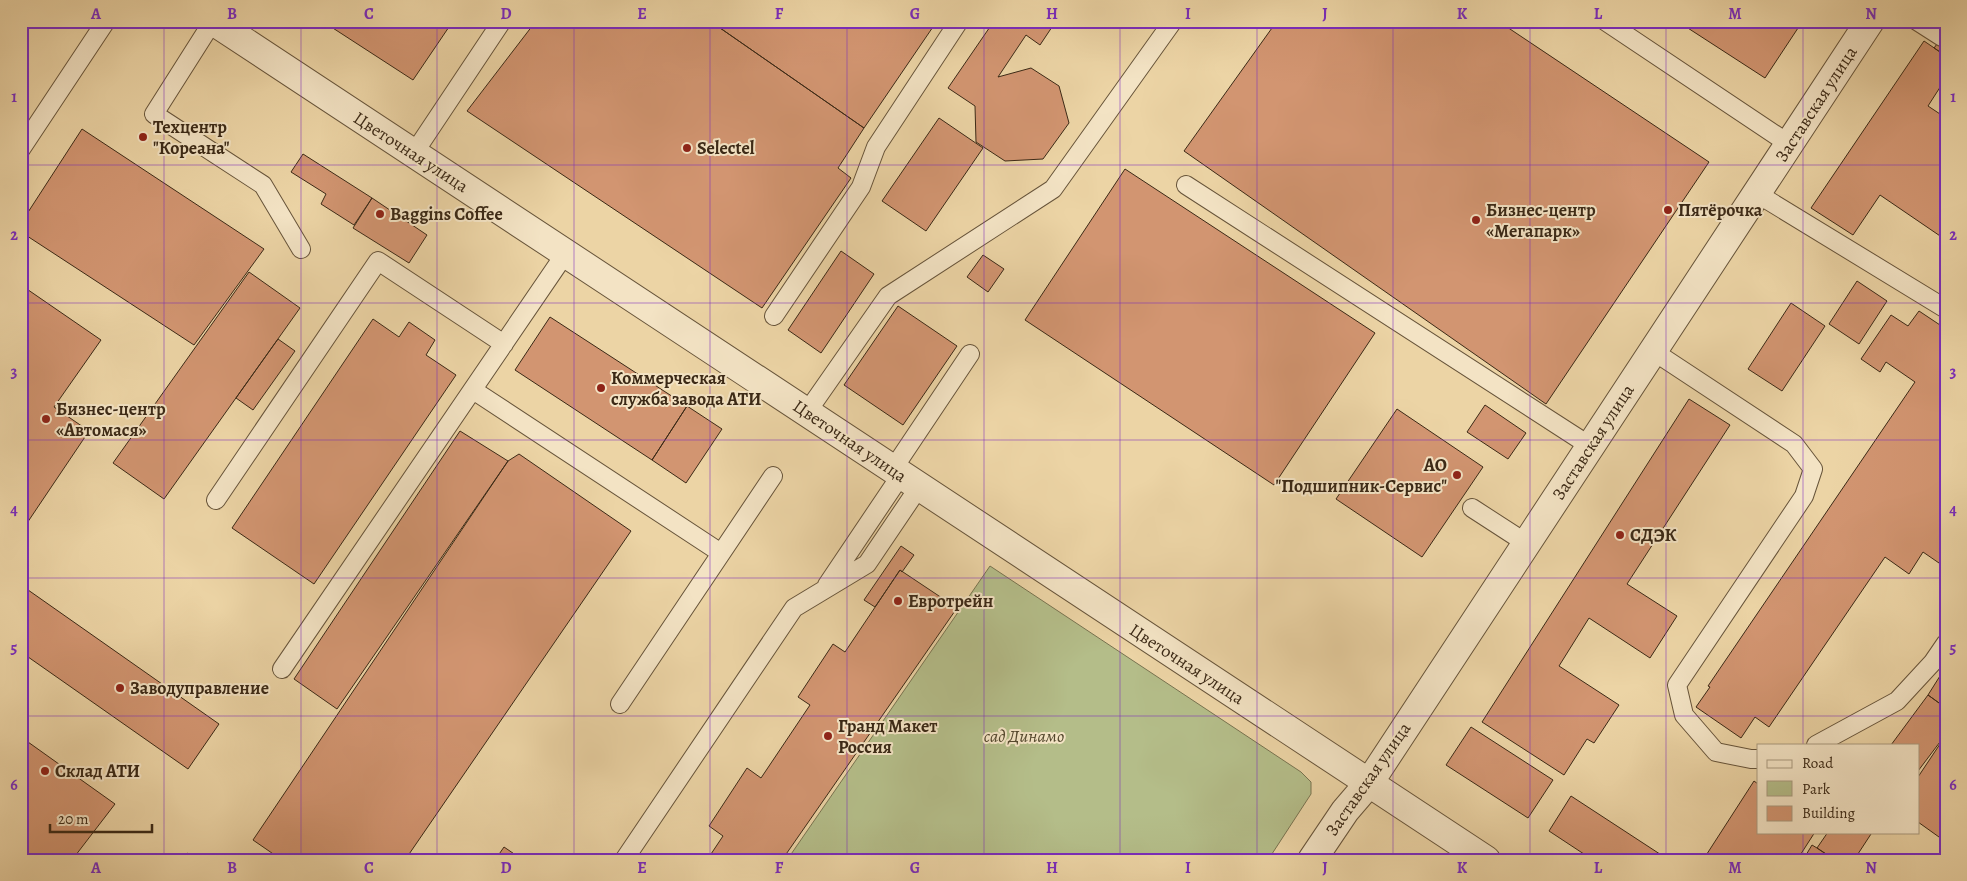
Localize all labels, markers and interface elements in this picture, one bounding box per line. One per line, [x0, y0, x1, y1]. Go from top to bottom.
text: A [90, 3, 102, 25]
text: B [227, 3, 237, 25]
text: C [364, 3, 374, 25]
text: D [500, 3, 512, 25]
text: E [637, 3, 647, 25]
text: F [775, 3, 784, 25]
text: G [910, 3, 920, 25]
text: H [1046, 3, 1058, 25]
text: I [1185, 3, 1191, 25]
text: J [1322, 3, 1328, 25]
text: K [1457, 3, 1468, 25]
text: L [1594, 3, 1603, 25]
text: M [1728, 3, 1742, 25]
text: N [1865, 3, 1877, 25]
street label: Заставская улица [1770, 41, 1863, 167]
text: 1 [11, 86, 17, 108]
text: 1 [1950, 86, 1956, 108]
street label: Цветочная улица [349, 106, 474, 198]
place label: Техцентр "Кореана" [153, 115, 230, 160]
marker: Техцентр "Кореана" [137, 131, 149, 143]
place label: Selectel [697, 136, 755, 160]
marker: Selectel [681, 142, 693, 154]
place label: Бизнес-центр «Мегапарк» [1486, 198, 1596, 243]
place label: Пятёрочка [1678, 198, 1763, 222]
place label: Baggins Coffee [390, 202, 503, 226]
marker: Пятёрочка [1662, 204, 1674, 216]
marker: Baggins Coffee [374, 208, 386, 220]
marker: Бизнес-центр «Мегапарк» [1470, 214, 1482, 226]
text: 2 [10, 224, 18, 246]
text: 2 [1949, 224, 1957, 246]
text: 3 [11, 361, 18, 383]
text: 3 [1950, 361, 1957, 383]
place label: Коммерческая служба завода АТИ [611, 366, 761, 411]
street label: Заставская улица [1547, 379, 1640, 505]
marker: Коммерческая служба завода АТИ [595, 382, 607, 394]
street label: Цветочная улица [788, 394, 912, 488]
place label: Бизнес-центр «Автомася» [56, 397, 166, 442]
marker: Бизнес-центр «Автомася» [40, 413, 52, 425]
place label: АО "Подшипник-Сервис" [1276, 453, 1447, 498]
marker: АО "Подшипник-Сервис" [1451, 469, 1463, 481]
text: 4 [10, 499, 18, 521]
text: 4 [1949, 499, 1957, 521]
place label: СДЭК [1630, 523, 1677, 547]
marker: СДЭК [1614, 529, 1626, 541]
place label: Евротрейн [908, 589, 993, 613]
marker: Евротрейн [892, 595, 904, 607]
street label: Цветочная улица [1125, 618, 1250, 710]
text: 5 [11, 637, 18, 659]
text: 5 [1950, 637, 1957, 659]
place label: Заводуправление [130, 676, 269, 700]
marker: Заводуправление [114, 682, 126, 694]
place label: Гранд Макет Россия [838, 714, 937, 759]
street label: Заставская улица [1320, 717, 1417, 841]
park label: сад Динамо [984, 724, 1064, 748]
marker: Гранд Макет Россия [822, 730, 834, 742]
legend [1757, 744, 1920, 834]
text: Road [1802, 753, 1834, 773]
place label: Склад АТИ [55, 759, 140, 783]
marker: Склад АТИ [39, 765, 51, 777]
text: 6 [10, 774, 18, 796]
text: 6 [1949, 774, 1957, 796]
text: Park [1802, 779, 1831, 799]
scale bar [50, 801, 152, 833]
text: Building [1802, 803, 1855, 823]
text: 20 m [58, 809, 89, 829]
text: A [90, 857, 102, 879]
text: B [227, 857, 237, 879]
text: C [364, 857, 374, 879]
text: D [500, 857, 512, 879]
text: E [637, 857, 647, 879]
text: F [775, 857, 784, 879]
text: G [910, 857, 920, 879]
text: H [1046, 857, 1058, 879]
text: I [1185, 857, 1191, 879]
text: J [1322, 857, 1328, 879]
text: K [1457, 857, 1468, 879]
text: L [1594, 857, 1603, 879]
text: M [1728, 857, 1742, 879]
text: N [1865, 857, 1877, 879]

